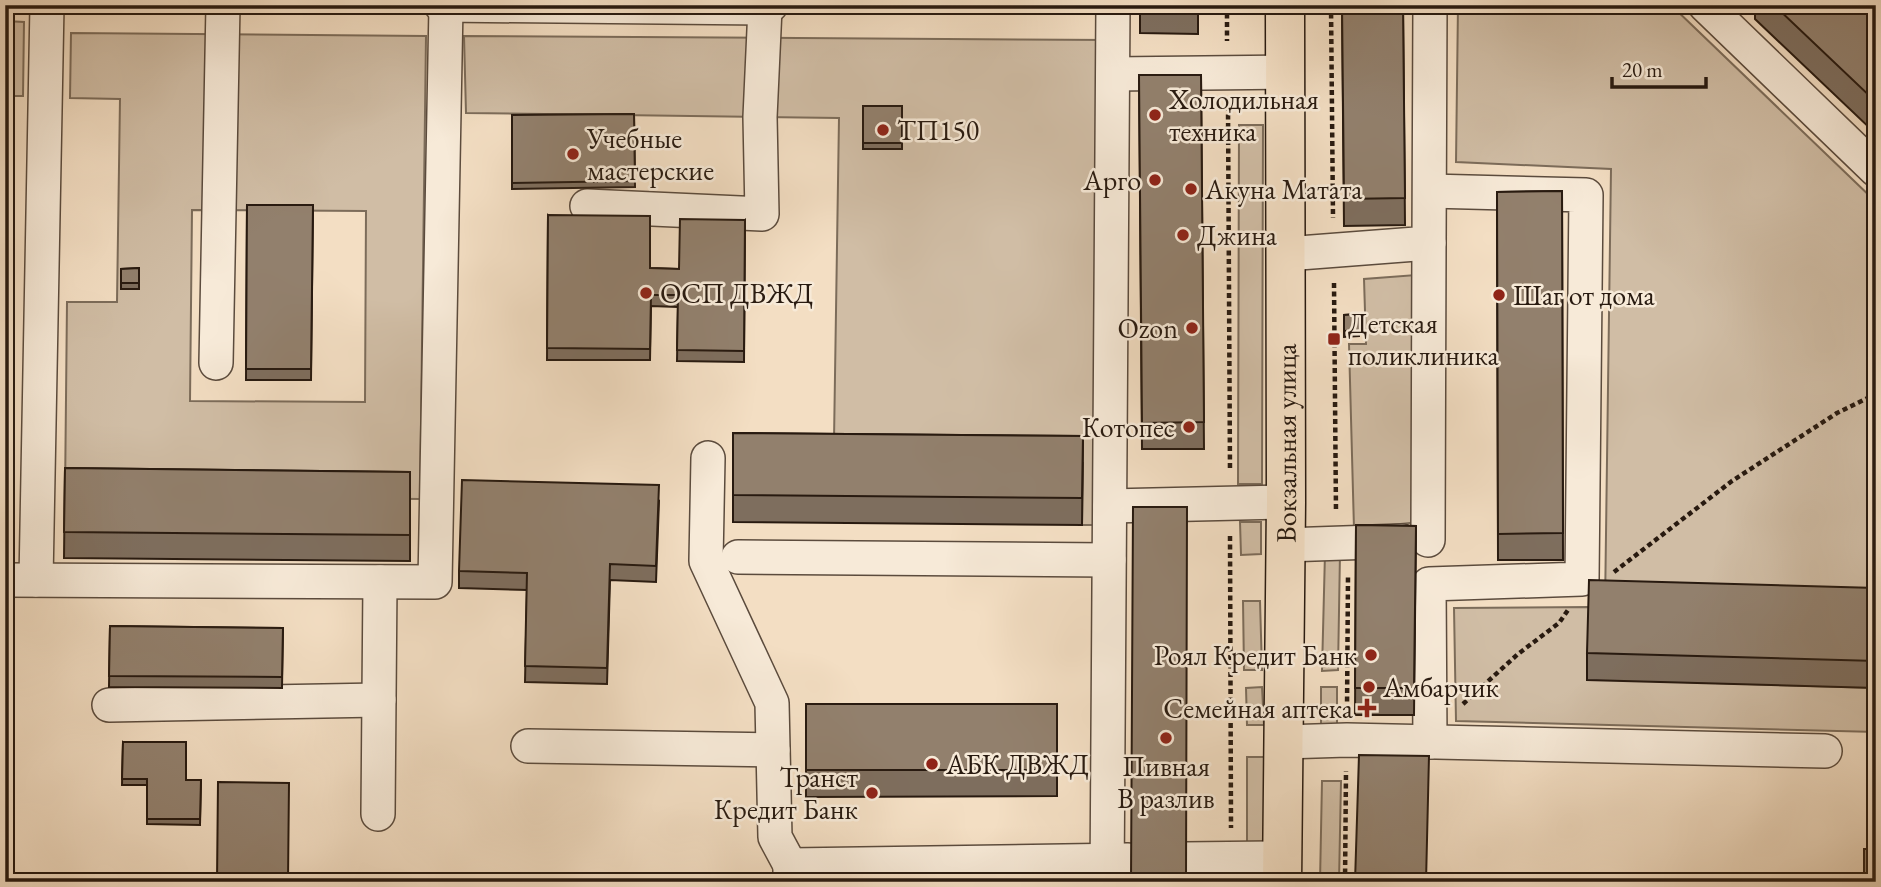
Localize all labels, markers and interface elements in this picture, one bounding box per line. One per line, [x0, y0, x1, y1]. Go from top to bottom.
scale bar [1612, 46, 1706, 90]
text: 20 m [1622, 56, 1663, 83]
place label: Холодильная техника [1168, 81, 1319, 149]
marker: Холодильная техника [1147, 107, 1163, 123]
place label: ТП150 [897, 112, 979, 148]
place label: Учебные мастерские [586, 120, 714, 188]
marker: ТП150 [875, 122, 891, 138]
marker: Учебные мастерские [565, 146, 581, 162]
place label: Арго [1082, 162, 1141, 198]
place label: Акуна Матата [1204, 171, 1363, 207]
marker: Арго [1147, 172, 1163, 188]
marker: Акуна Матата [1183, 181, 1199, 197]
place label: Джина [1197, 217, 1278, 253]
marker: Джина [1175, 227, 1191, 243]
place label: ОСП ДВЖД [660, 275, 813, 311]
place label: Шаг от дома [1513, 277, 1655, 313]
marker: ОСП ДВЖД [638, 285, 654, 301]
marker: Шаг от дома [1491, 287, 1507, 303]
place label: Детская поликлиника [1348, 305, 1499, 373]
place label: Ozon [1117, 310, 1178, 346]
marker: Ozon [1184, 320, 1200, 336]
marker: Детская поликлиника [1326, 331, 1342, 347]
street label: Вокзальная улица [1268, 343, 1304, 543]
place label: Котопес [1082, 409, 1175, 445]
marker: Котопес [1181, 419, 1197, 435]
place label: Роял Кредит Банк [1154, 637, 1357, 673]
marker: Роял Кредит Банк [1363, 647, 1379, 663]
place label: Амбарчик [1382, 669, 1499, 705]
marker: Амбарчик [1361, 679, 1377, 695]
place label: Семейная аптека [1163, 690, 1354, 726]
marker: Семейная аптека [1359, 700, 1375, 716]
marker: Пивная В разлив [1158, 730, 1174, 746]
place label: АБК ДВЖД [945, 746, 1089, 782]
place label: Пивная В разлив [1117, 748, 1215, 816]
marker: АБК ДВЖД [924, 756, 940, 772]
place label: Транст Кредит Банк [714, 759, 859, 827]
marker: Транст Кредит Банк [864, 785, 880, 801]

